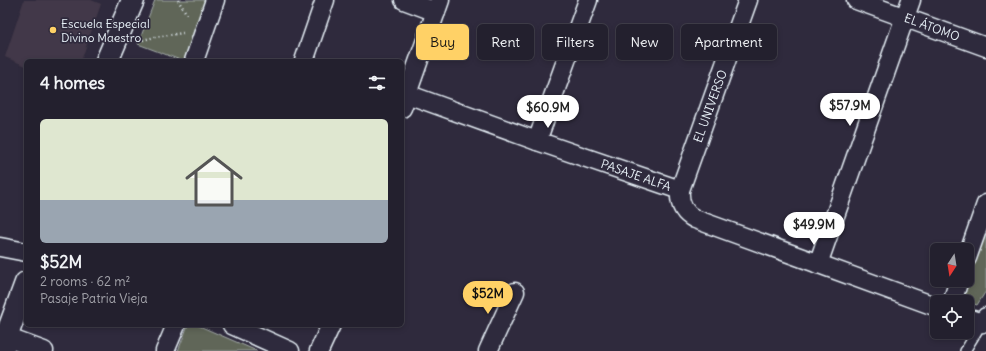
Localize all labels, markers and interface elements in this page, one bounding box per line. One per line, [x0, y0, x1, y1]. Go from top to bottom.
street label: EL ÁTOMO [902, 10, 962, 44]
place label: Escuela Especial Divino Maestro [61, 16, 150, 45]
chip: Buy [416, 24, 469, 60]
chip: Rent [477, 24, 534, 60]
chip: Filters [542, 24, 608, 60]
chip: New [616, 24, 673, 60]
chip: Apartment [681, 24, 777, 60]
marker: Escuela Especial Divino Maestro [48, 25, 58, 35]
street label: EL UNIVERSO [690, 68, 730, 144]
text: 4 homes [40, 72, 105, 94]
icon: filters [366, 72, 388, 94]
pin: $57.9M [817, 93, 883, 127]
pin: $60.9M [515, 95, 581, 129]
text: $57.9M [829, 97, 871, 114]
text: $60.9M [526, 99, 570, 116]
icon: home [178, 145, 250, 217]
street label: PASAJE ALFA [599, 156, 673, 194]
pin: $49.9M [781, 212, 847, 246]
text: $49.9M [793, 216, 835, 233]
north arrow [930, 243, 974, 287]
map controls [930, 243, 974, 339]
text: $52M [40, 251, 82, 273]
text: 2 rooms · 62 m² [40, 273, 130, 290]
pin: $52M [464, 281, 512, 315]
text: $52M [472, 285, 504, 302]
text: Pasaje Patria Vieja [40, 290, 148, 307]
button: locate [930, 295, 974, 339]

